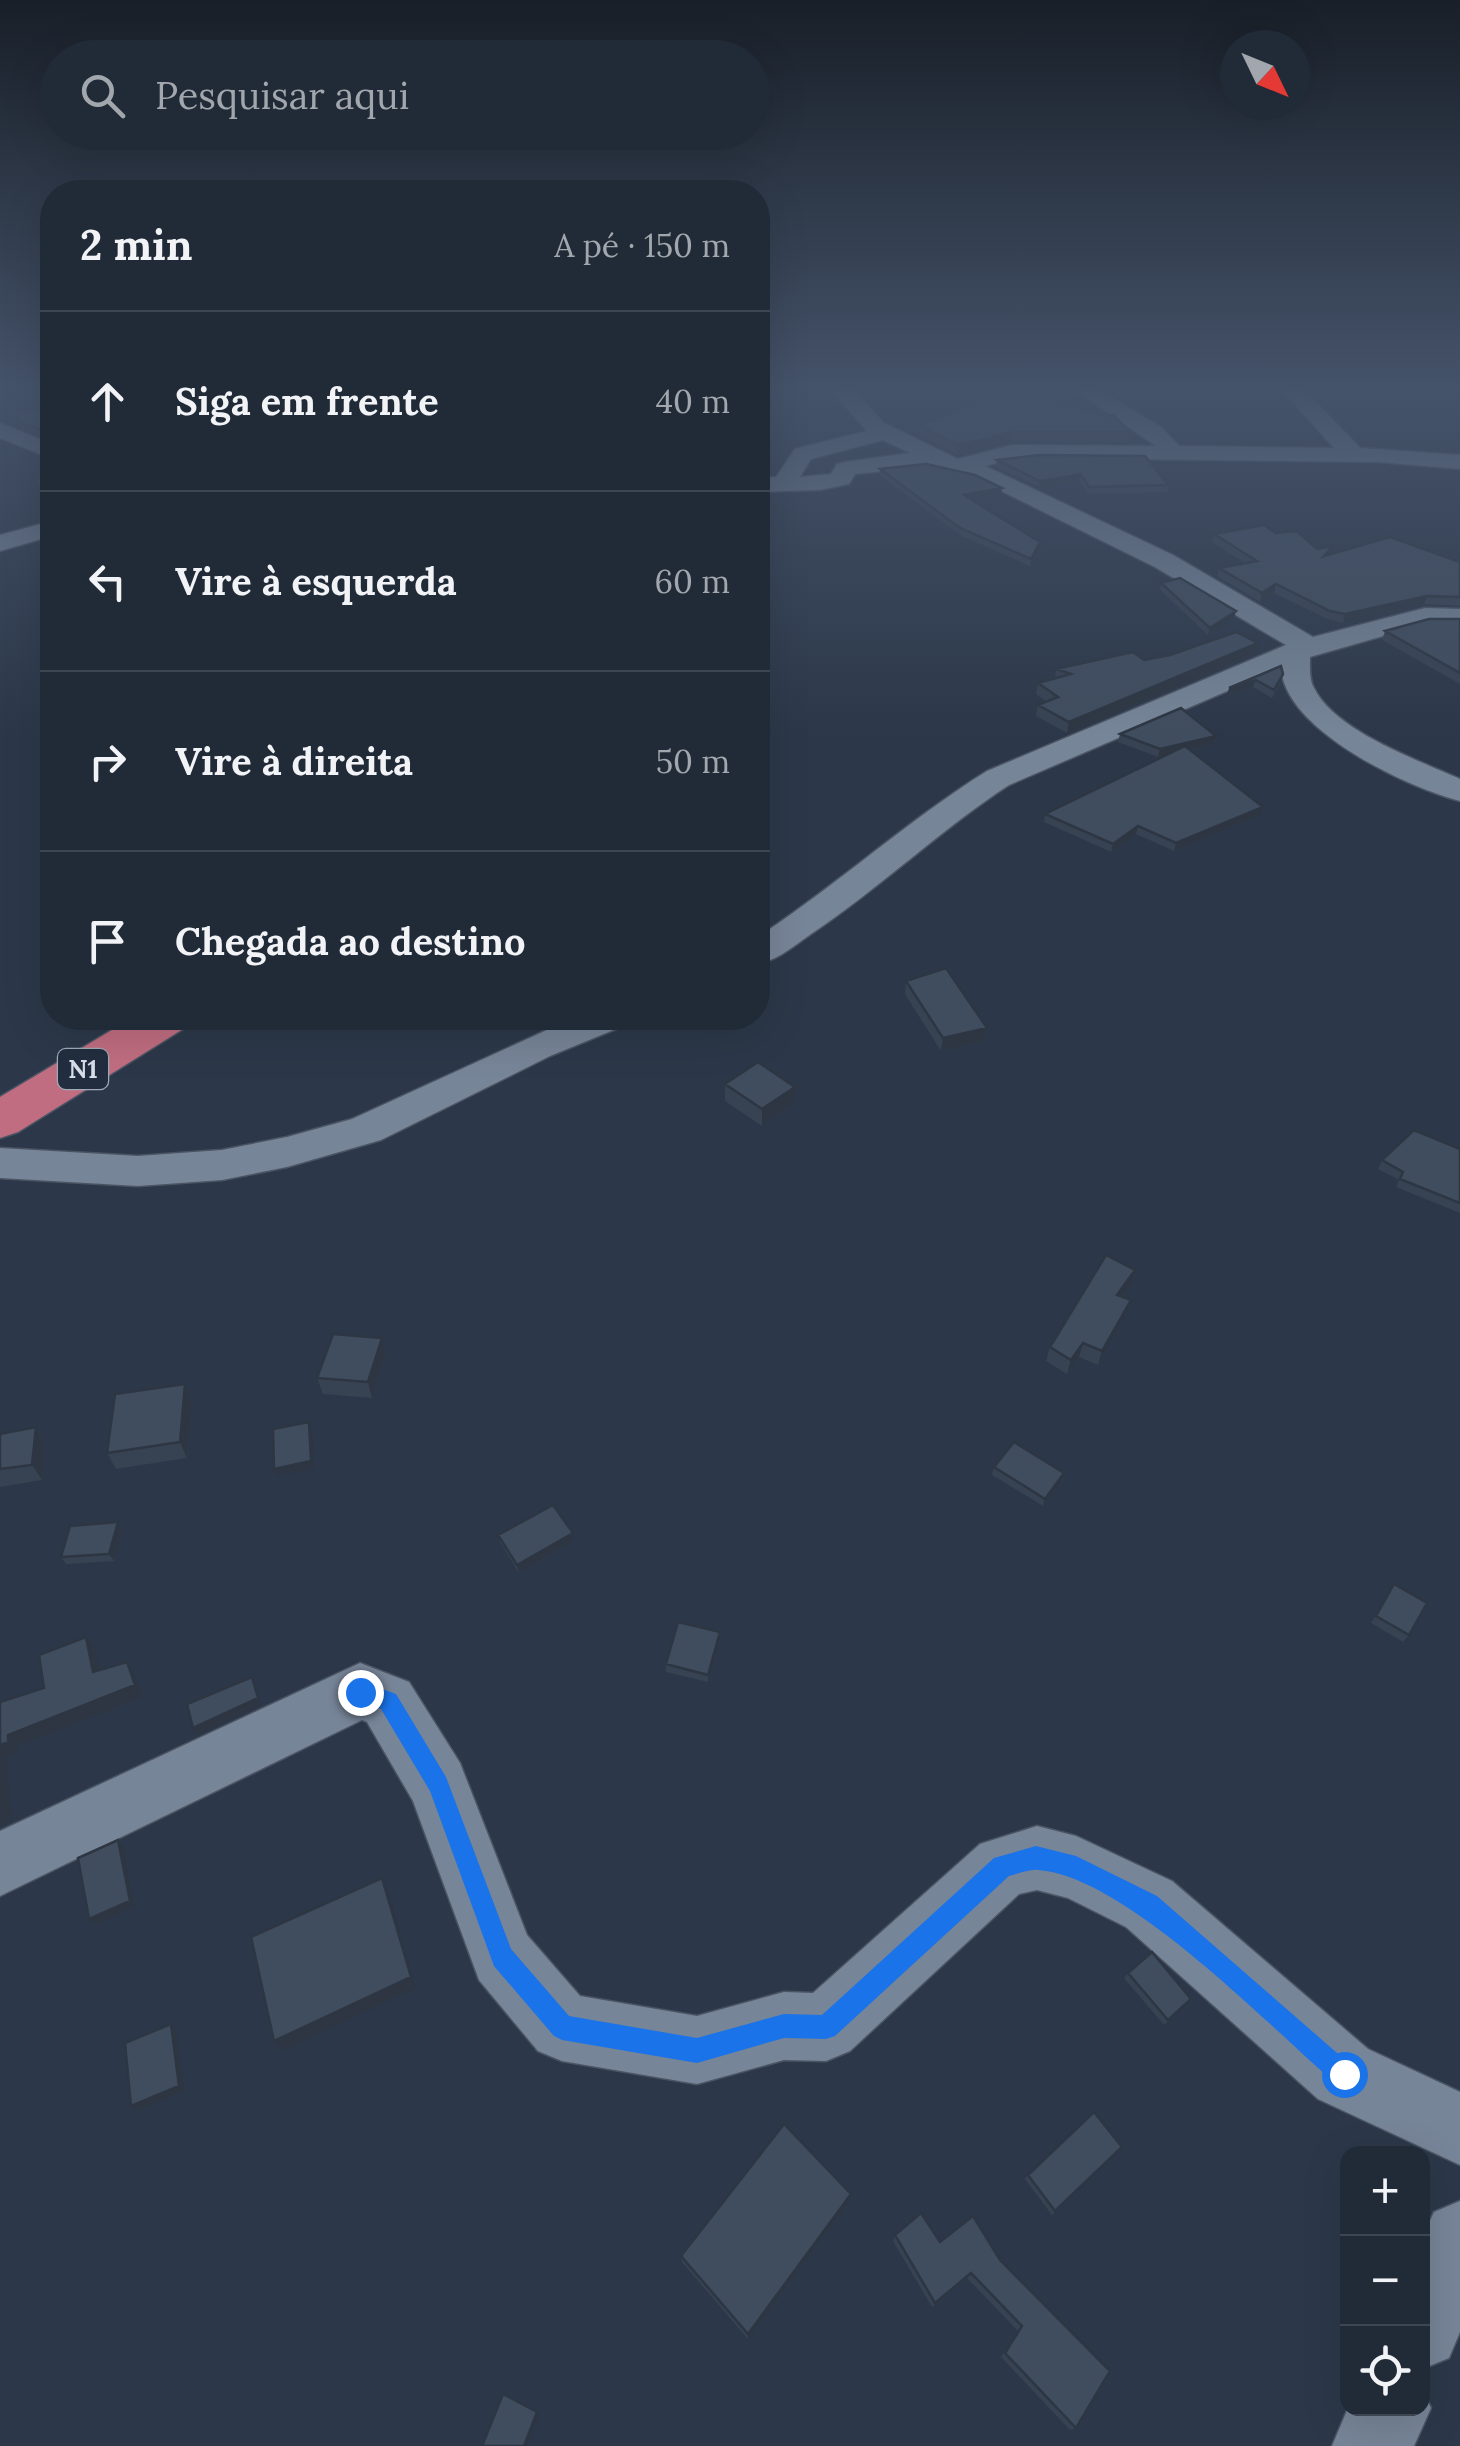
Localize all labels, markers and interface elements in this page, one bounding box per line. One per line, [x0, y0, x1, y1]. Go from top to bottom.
north arrow [1220, 30, 1310, 120]
search box [40, 40, 770, 150]
icon: search [75, 68, 130, 123]
text: Pesquisar aqui [155, 71, 409, 119]
text: 2 min [80, 218, 193, 272]
text: A pé · 150 m [554, 225, 730, 266]
icon: ahead [80, 374, 135, 429]
text: Siga em frente [175, 377, 439, 425]
text: 40 m [656, 381, 730, 422]
icon: left [80, 554, 135, 609]
text: Vire à esquerda [175, 557, 457, 605]
text: 60 m [655, 561, 730, 602]
icon: right [80, 734, 135, 789]
text: Vire à direita [175, 737, 413, 785]
text: 50 m [656, 741, 730, 782]
icon: arrive [80, 914, 135, 969]
text: Chegada ao destino [175, 917, 525, 965]
road number: N1 [58, 1049, 108, 1089]
route end [338, 1670, 384, 1716]
route start [1322, 2052, 1368, 2098]
map controls [1340, 2146, 1430, 2416]
button: + [1340, 2146, 1430, 2236]
button: − [1340, 2236, 1430, 2326]
button: locate [1340, 2326, 1430, 2416]

